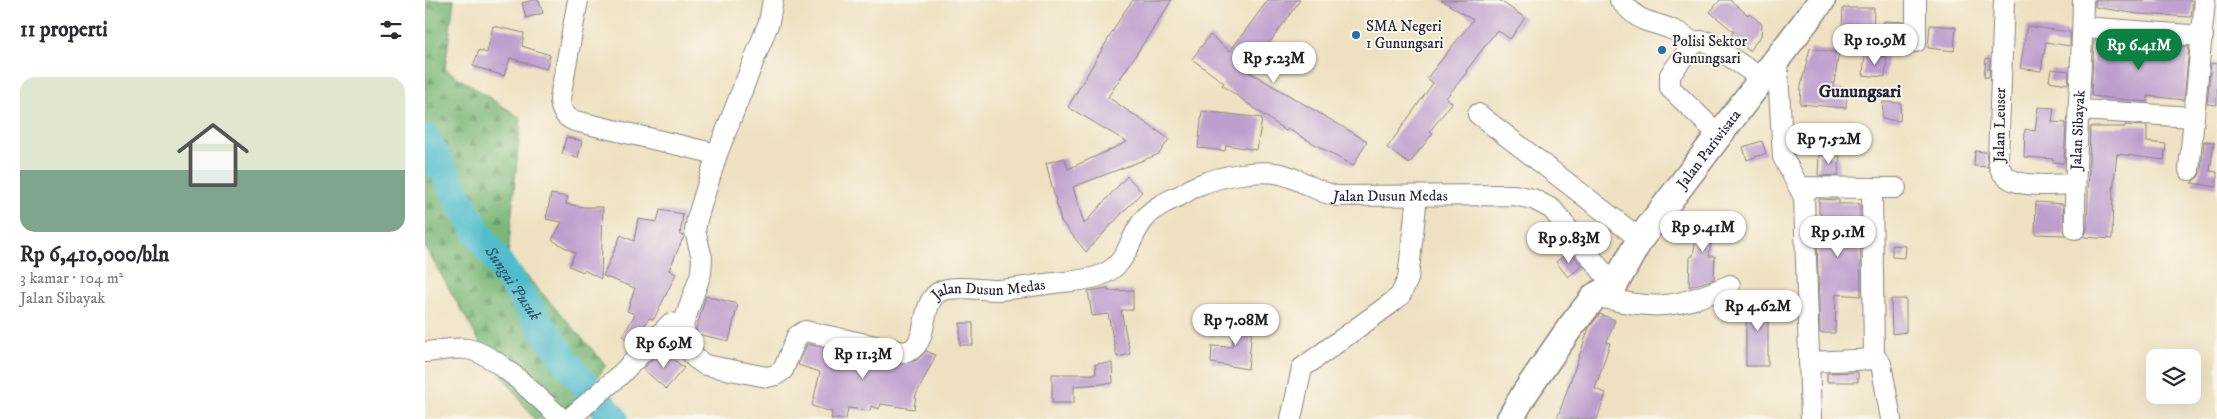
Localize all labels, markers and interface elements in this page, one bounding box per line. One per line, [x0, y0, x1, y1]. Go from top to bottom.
icon: filters [377, 16, 405, 44]
text: 11 properti [20, 17, 108, 43]
place label: SMA Negeri 1 Gunungsari [1366, 17, 1444, 53]
pin: Rp 10.9M [1823, 23, 1927, 66]
pin: Rp 6.41M [2087, 28, 2191, 71]
marker: SMA Negeri 1 Gunungsari [1350, 29, 1362, 41]
text: Rp 10.9M [1844, 30, 1906, 50]
place label: Polisi Sektor Gunungsari [1672, 32, 1748, 68]
text: Rp 6.41M [2107, 35, 2171, 55]
pin: Rp 5.23M [1222, 42, 1326, 84]
marker: Polisi Sektor Gunungsari [1656, 44, 1668, 56]
text: Rp 5.23M [1243, 48, 1305, 68]
district label: Gunungsari [1819, 81, 1902, 103]
street label: Jalan Leuser [1990, 87, 2010, 165]
street label: Jalan Sibayak [2066, 89, 2089, 172]
street label: Jalan Pariwisata [1671, 105, 1745, 194]
icon: home [168, 110, 258, 200]
pin: Rp 7.52M [1777, 122, 1881, 165]
text: Rp 7.52M [1797, 129, 1861, 149]
street label: Jalan Dusun Medas [1329, 186, 1448, 206]
pin: Rp 9.41M [1651, 210, 1755, 253]
pin: Rp 9.1M [1792, 216, 1884, 258]
text: Rp 9.41M [1671, 217, 1735, 237]
pin: Rp 9.83M [1517, 222, 1621, 264]
text: Rp 9.1M [1811, 222, 1865, 242]
text: Rp 9.83M [1538, 228, 1600, 248]
text: Rp 6,410,000/bln [20, 242, 169, 268]
water label: Sungai Pusuk [480, 242, 545, 325]
text: 3 kamar · 104 m² [20, 268, 123, 288]
street label: Jalan Dusun Medas [925, 275, 1046, 305]
text: Jalan Sibayak [20, 288, 105, 308]
pin: Rp 4.62M [1706, 290, 1810, 332]
text: Rp 4.62M [1725, 296, 1791, 316]
pin: Rp 7.08M [1184, 304, 1288, 346]
text: Rp 7.08M [1203, 310, 1269, 330]
pin: Rp 6.9M [618, 326, 710, 369]
text: Rp 6.9M [636, 333, 692, 353]
pin: Rp 11.3M [811, 338, 915, 380]
text: Rp 11.3M [834, 344, 892, 364]
map controls [2146, 349, 2201, 404]
button: layers [2146, 349, 2201, 404]

